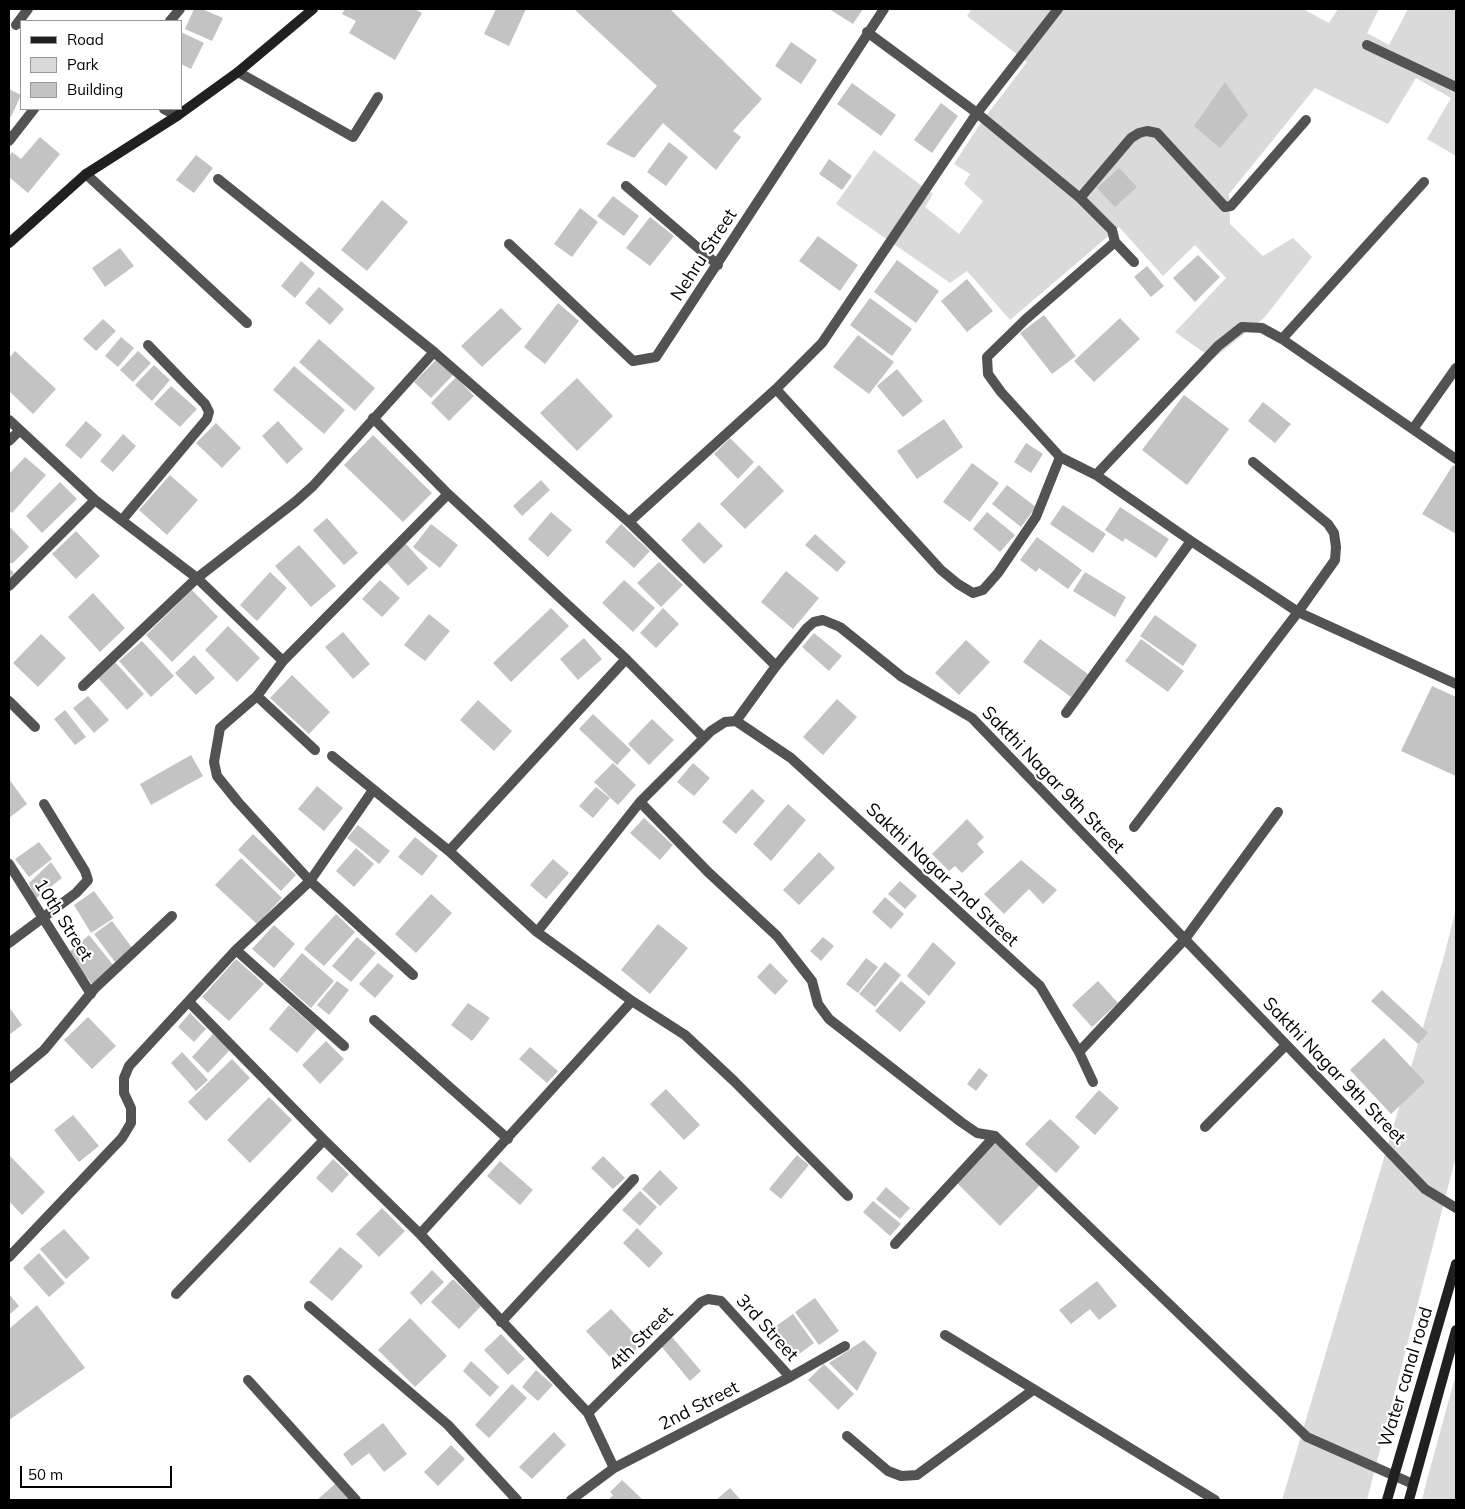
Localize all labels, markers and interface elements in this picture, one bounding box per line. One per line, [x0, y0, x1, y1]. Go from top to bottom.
legend [20, 20, 182, 110]
text: Road [67, 30, 104, 49]
text: Park [67, 55, 99, 74]
text: Building [67, 80, 123, 99]
street label: Nehru Street [666, 205, 742, 305]
street label: Sakthi Nagar 9th Street [977, 702, 1129, 858]
street label: Sakthi Nagar 2nd Street [861, 799, 1023, 951]
street label: 10th Street [29, 875, 97, 965]
street label: Sakthi Nagar 9th Street [1258, 993, 1410, 1149]
street label: 3rd Street [731, 1290, 803, 1366]
street label: 4th Street [604, 1302, 678, 1376]
street label: Water canal road [1374, 1304, 1438, 1450]
street label: 2nd Street [656, 1377, 742, 1435]
scale bar [22, 1456, 175, 1488]
text: 50 m [28, 1465, 63, 1484]

